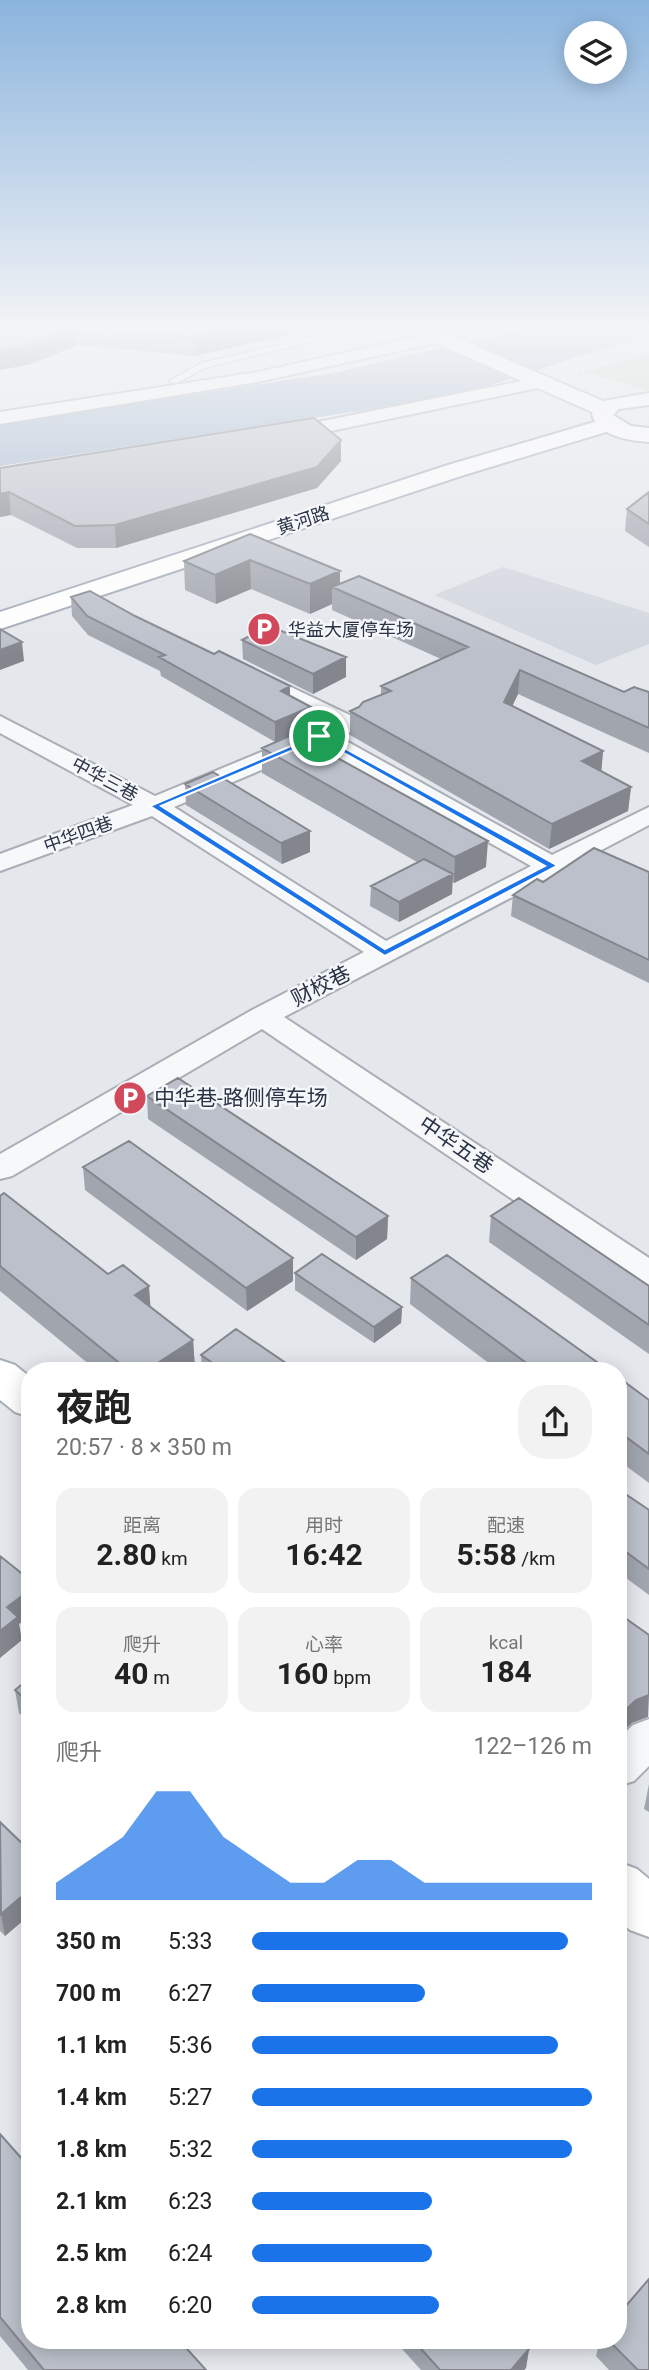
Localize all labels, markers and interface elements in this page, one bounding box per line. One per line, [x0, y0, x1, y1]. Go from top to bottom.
map controls [564, 21, 627, 84]
button: layers [564, 21, 627, 84]
street label: 黄河路 [274, 502, 332, 538]
parking icon: 华益大厦停车场 [245, 610, 283, 648]
place label: 华益大厦停车场 [288, 619, 414, 640]
pin [289, 706, 349, 766]
icon: arrive [300, 717, 338, 755]
street label: 中华三巷 [68, 753, 142, 805]
street label: 中华四巷 [41, 812, 115, 856]
street label: 财校巷 [287, 961, 355, 1011]
parking icon: 中华巷-路侧停车场 [111, 1079, 149, 1117]
place label: 中华巷-路侧停车场 [154, 1086, 328, 1110]
street label: 中华五巷 [414, 1112, 498, 1178]
button: share [518, 1385, 592, 1459]
text: 夜跑 [56, 1386, 132, 1430]
text: 20:57 · 8 × 350 m [56, 1434, 232, 1461]
text: 距离 [123, 1514, 161, 1537]
text: 用时 [305, 1514, 343, 1537]
text: 配速 [487, 1514, 525, 1537]
text: 2.80 [96, 1537, 157, 1572]
text: 16:42 [285, 1537, 363, 1572]
text: 5:58 [457, 1537, 517, 1572]
text: km [157, 1547, 188, 1570]
text: /km [517, 1547, 555, 1570]
text: kcal [489, 1631, 523, 1654]
text: 爬升 [123, 1633, 161, 1656]
text: 心率 [305, 1633, 343, 1656]
text: 184 [480, 1654, 532, 1689]
text: 40 [114, 1656, 149, 1691]
text: 160 [277, 1656, 328, 1691]
text: m [149, 1666, 170, 1689]
text: bpm [328, 1666, 371, 1689]
text: 122–126 m [473, 1733, 592, 1760]
text: 爬升 [56, 1739, 102, 1766]
text: 350 m [56, 1928, 121, 1955]
text: 5:33 [168, 1928, 212, 1955]
text: 700 m [56, 1980, 121, 2007]
text: 6:27 [168, 1980, 212, 2007]
text: 1.1 km [56, 2032, 127, 2059]
text: 5:36 [168, 2032, 212, 2059]
text: 1.4 km [56, 2084, 127, 2111]
text: 5:27 [168, 2084, 212, 2111]
text: 1.8 km [56, 2136, 127, 2163]
text: 5:32 [168, 2136, 212, 2163]
text: 2.1 km [56, 2188, 127, 2215]
text: 6:23 [168, 2188, 212, 2215]
text: 2.5 km [56, 2240, 127, 2267]
text: 6:24 [168, 2240, 212, 2267]
text: 2.8 km [56, 2292, 127, 2319]
text: 6:20 [168, 2292, 212, 2319]

